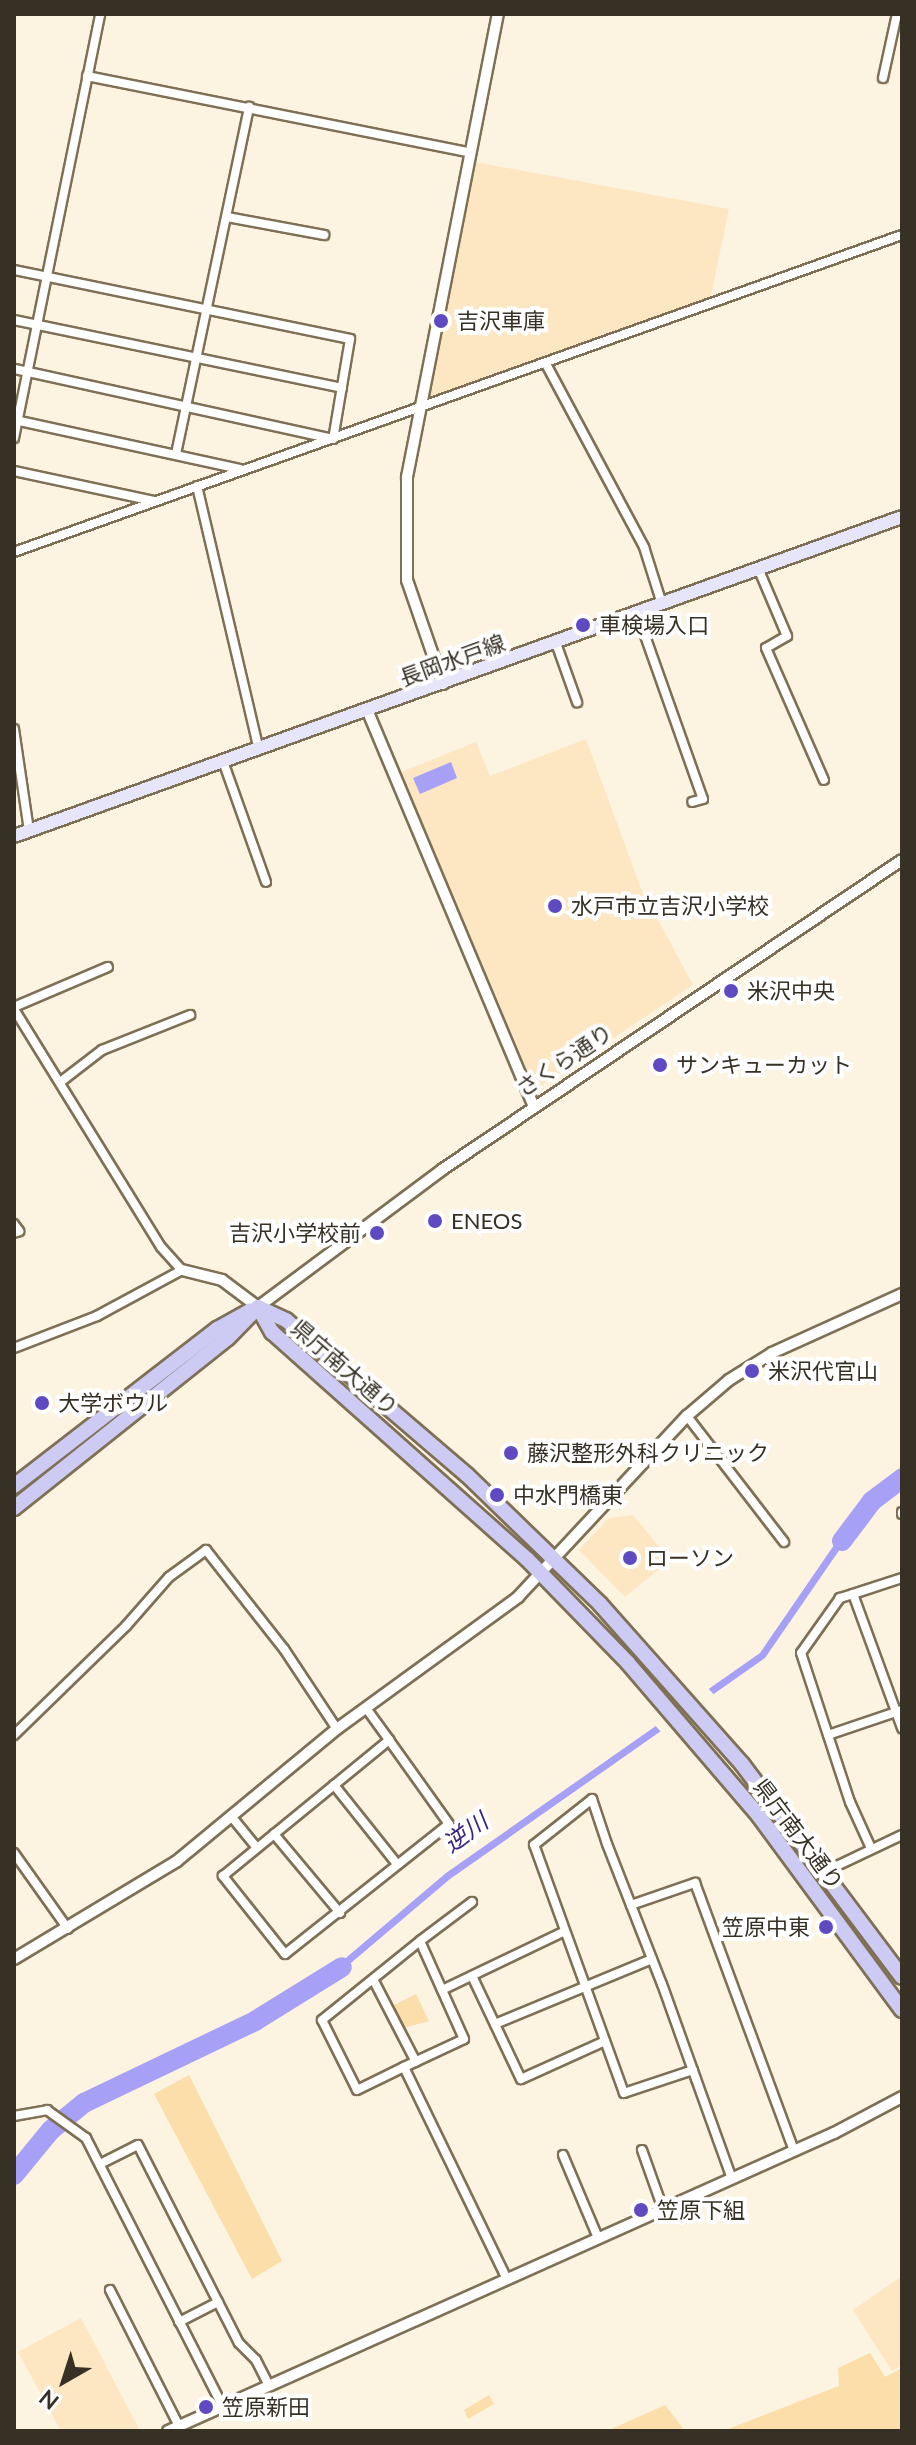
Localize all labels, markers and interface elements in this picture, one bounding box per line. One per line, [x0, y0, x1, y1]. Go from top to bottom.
place label: 吉沢車庫 [457, 308, 545, 334]
marker: 吉沢車庫 [432, 312, 450, 330]
place label: 車検場入口 [599, 612, 709, 638]
marker: 車検場入口 [574, 616, 592, 634]
street label: 長岡水戸線 [396, 629, 508, 691]
place label: 水戸市立吉沢小学校 [571, 893, 769, 919]
marker: 水戸市立吉沢小学校 [546, 897, 564, 915]
place label: 米沢中央 [747, 978, 835, 1004]
marker: 米沢中央 [722, 982, 740, 1000]
street label: さくら通り [511, 1018, 617, 1102]
place label: サンキューカット [676, 1052, 852, 1078]
marker: サンキューカット [651, 1056, 669, 1074]
place label: ENEOS [451, 1208, 522, 1234]
marker: ENEOS [426, 1212, 444, 1230]
place label: 吉沢小学校前 [229, 1220, 361, 1246]
marker: 吉沢小学校前 [368, 1224, 386, 1242]
street label: 県庁南大通り [287, 1314, 403, 1420]
place label: 米沢代官山 [768, 1358, 878, 1384]
marker: 米沢代官山 [743, 1362, 761, 1380]
place label: 大学ボウル [58, 1390, 168, 1416]
marker: 大学ボウル [33, 1394, 51, 1412]
place label: 藤沢整形外科クリニック [527, 1440, 769, 1466]
marker: 藤沢整形外科クリニック [502, 1444, 520, 1462]
place label: 中水門橋東 [513, 1482, 623, 1508]
marker: 中水門橋東 [488, 1486, 506, 1504]
place label: ローソン [646, 1545, 734, 1571]
marker: ローソン [621, 1549, 639, 1567]
street label: 県庁南大通り [749, 1773, 849, 1895]
water label: 逆川 [437, 1806, 493, 1858]
place label: 笠原中東 [722, 1914, 810, 1940]
marker: 笠原中東 [817, 1918, 835, 1936]
place label: 笠原下組 [657, 2197, 745, 2223]
marker: 笠原下組 [632, 2201, 650, 2219]
north arrow [24, 2341, 104, 2421]
text: N [34, 2384, 64, 2416]
place label: 笠原新田 [222, 2394, 310, 2420]
marker: 笠原新田 [197, 2398, 215, 2416]

